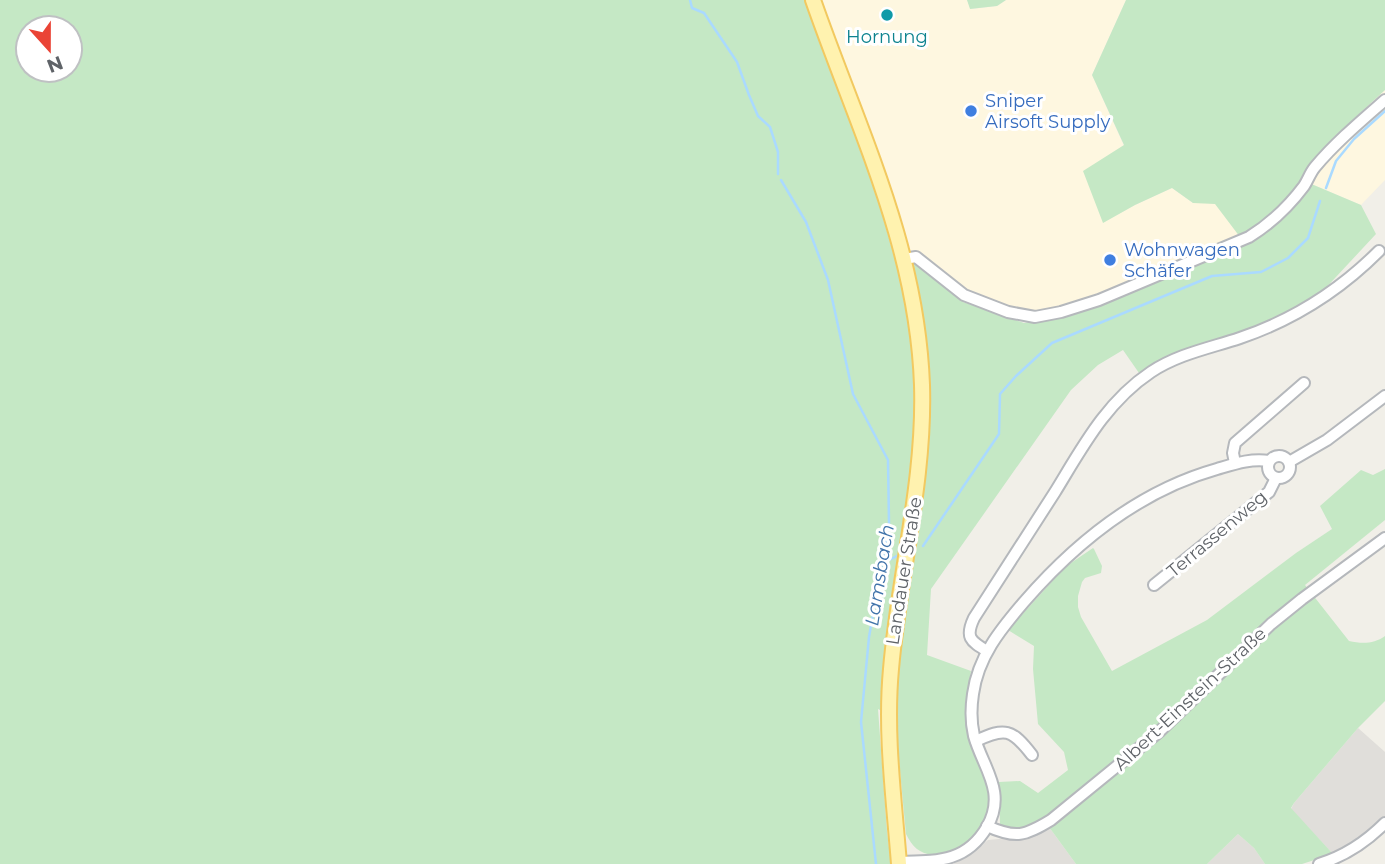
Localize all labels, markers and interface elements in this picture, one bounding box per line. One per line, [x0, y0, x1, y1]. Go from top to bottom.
marker: Hornung [879, 7, 895, 23]
north arrow [14, 14, 84, 84]
place label: Hornung [846, 26, 928, 48]
text: N [44, 51, 66, 78]
place label: Sniper Airsoft Supply [985, 90, 1110, 133]
marker: Sniper Airsoft Supply [963, 103, 979, 119]
place label: Wohnwagen Schäfer [1124, 239, 1240, 282]
marker: Wohnwagen Schäfer [1102, 252, 1118, 268]
street label: Terrassenweg [1163, 486, 1271, 582]
street label: Landauer Straße [881, 495, 927, 647]
water label: Lamsbach [860, 523, 899, 628]
street label: Albert-Einstein-Straße [1109, 623, 1271, 775]

